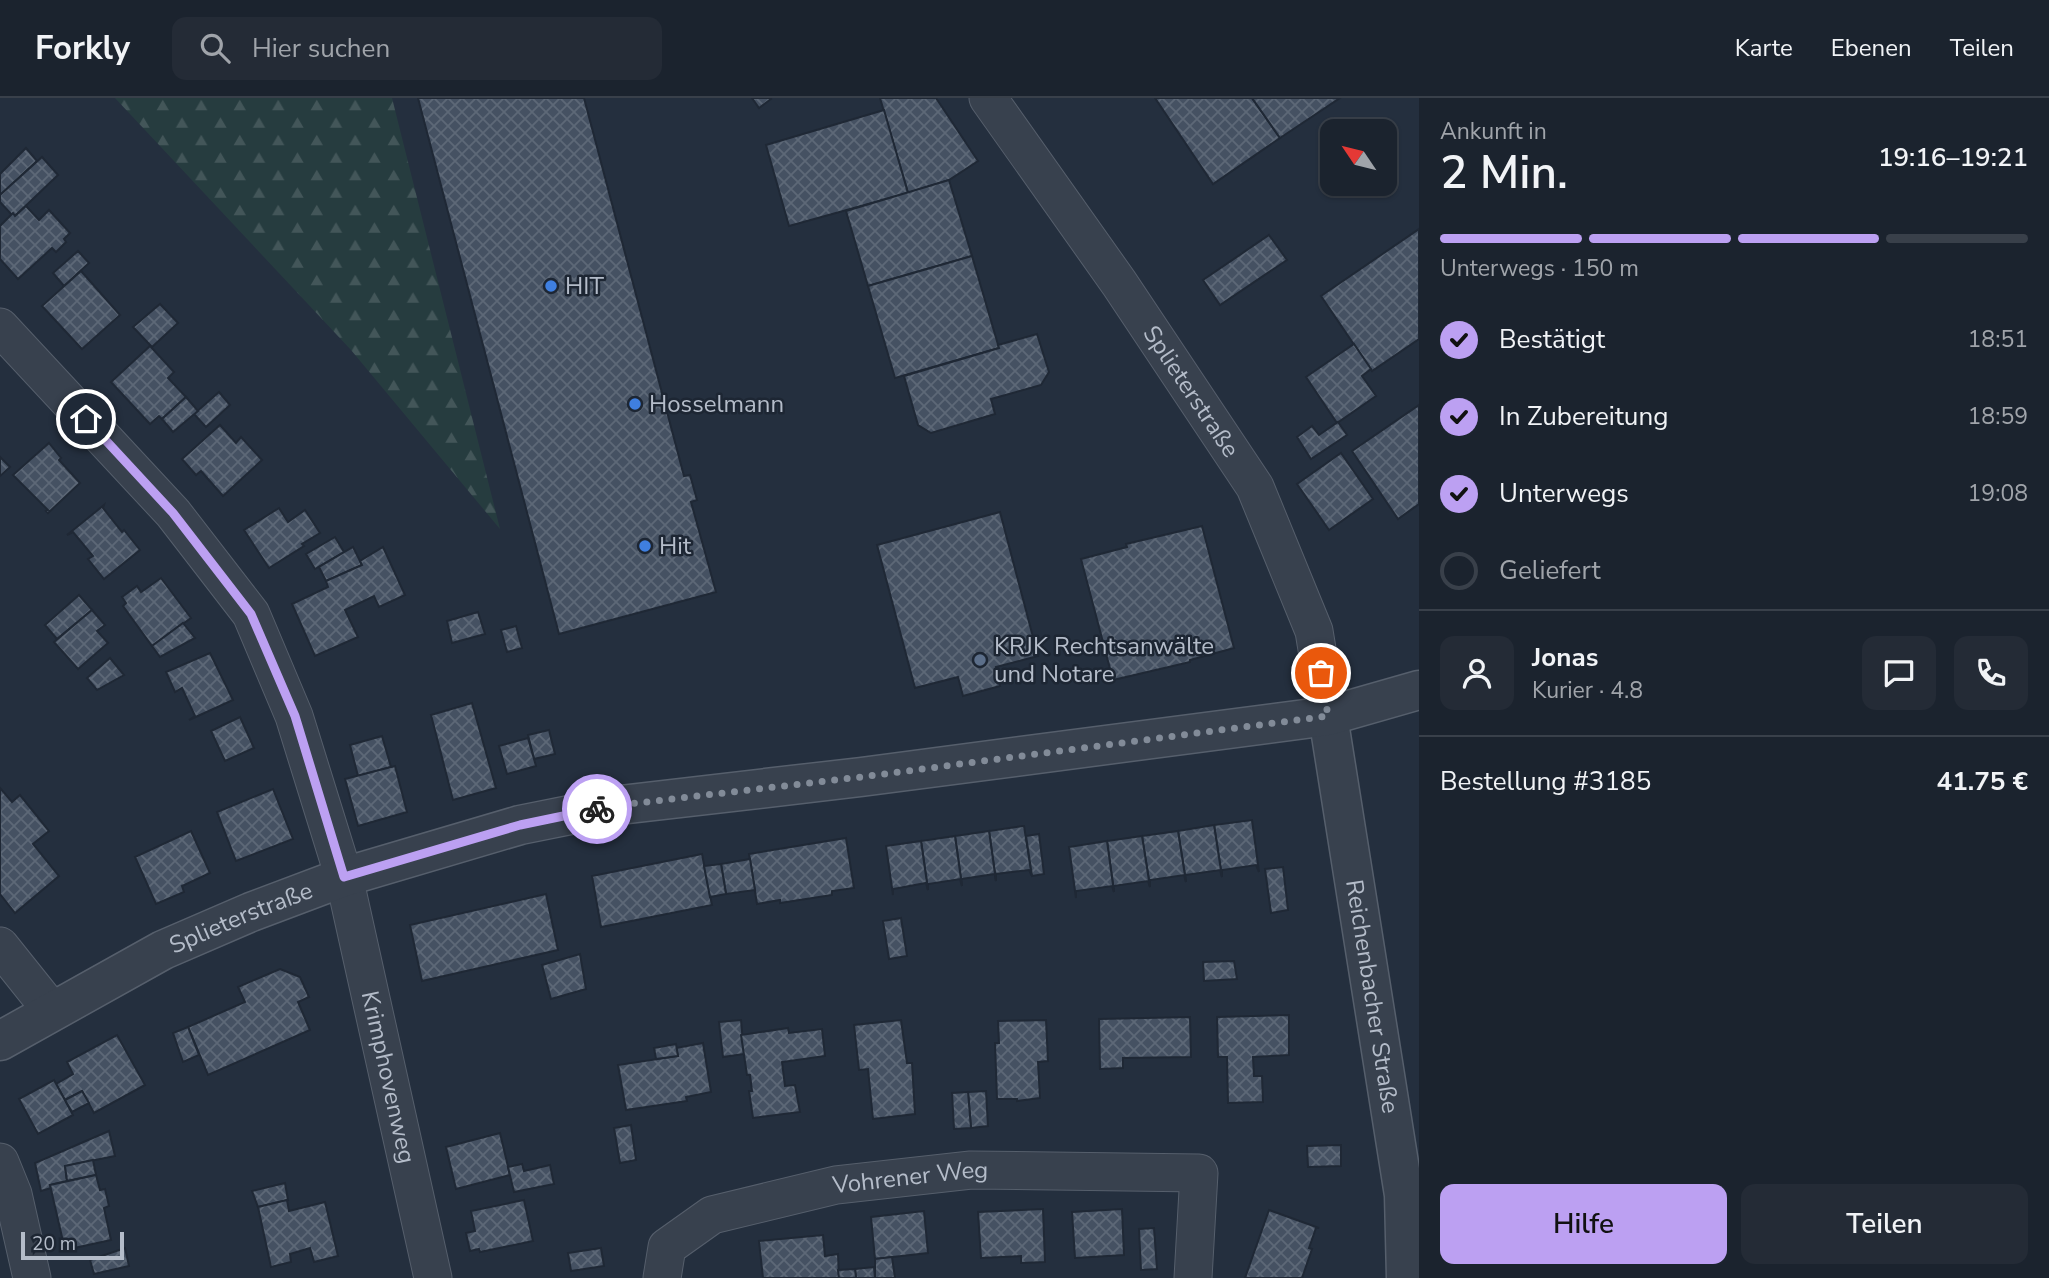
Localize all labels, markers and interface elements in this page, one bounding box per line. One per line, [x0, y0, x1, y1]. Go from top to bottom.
search box [172, 17, 662, 80]
text: Forkly [35, 26, 130, 71]
icon: search [196, 29, 234, 67]
text: Hier suchen [252, 31, 390, 66]
text: Karte [1735, 32, 1793, 64]
text: Ebenen [1831, 32, 1912, 64]
text: Teilen [1950, 32, 2014, 64]
text: Ankunft in [1440, 116, 1547, 147]
north arrow [1320, 119, 1396, 196]
map controls [1320, 119, 1397, 196]
text: 19:16–19:21 [1878, 140, 2028, 175]
text: 2 Min. [1440, 141, 1568, 204]
text: Unterwegs · 150 m [1440, 253, 1639, 284]
place label: HIT [565, 270, 604, 302]
marker: HIT [543, 278, 559, 294]
street label: Splieterstraße [1136, 319, 1247, 464]
icon: check [1440, 321, 1478, 359]
text: Bestätigt [1499, 322, 1605, 357]
text: 18:51 [1968, 324, 2028, 355]
place label: Hosselmann [649, 388, 784, 420]
pin [56, 389, 116, 449]
marker: Hosselmann [627, 396, 643, 412]
icon: check [1440, 398, 1478, 436]
text: In Zubereitung [1499, 399, 1668, 434]
icon: home [67, 400, 105, 438]
text: 18:59 [1968, 401, 2028, 432]
icon: check [1440, 475, 1478, 513]
text: Unterwegs [1499, 476, 1629, 511]
text: 19:08 [1968, 478, 2028, 509]
place label: Hit [659, 530, 692, 562]
marker: Hit [637, 538, 653, 554]
text: Geliefert [1499, 553, 1600, 588]
place label: KRJK Rechtsanwälte und Notare [994, 630, 1214, 690]
button: person [1440, 636, 1514, 710]
button: chat [1862, 636, 1936, 710]
button: phone [1954, 636, 2028, 710]
text: Jonas [1532, 640, 1598, 675]
pin [1291, 643, 1351, 703]
marker: KRJK Rechtsanwälte und Notare [972, 652, 988, 668]
icon: bag [1302, 654, 1340, 692]
text: Kurier · 4.8 [1532, 675, 1643, 706]
text: Bestellung #3185 [1440, 764, 1651, 799]
text: 41.75 € [1937, 764, 2028, 799]
courier [562, 774, 632, 844]
icon: bike [578, 790, 616, 828]
street label: Splieterstraße [164, 874, 317, 961]
street label: Reichenbacher Straße [1338, 877, 1407, 1116]
street label: Krimphovenweg [354, 988, 423, 1167]
street label: Vohrener Weg [830, 1154, 988, 1201]
button: Hilfe [1440, 1184, 1727, 1264]
button: Teilen [1741, 1184, 2028, 1264]
scale bar [21, 1229, 124, 1261]
text: 20 m [32, 1231, 76, 1257]

